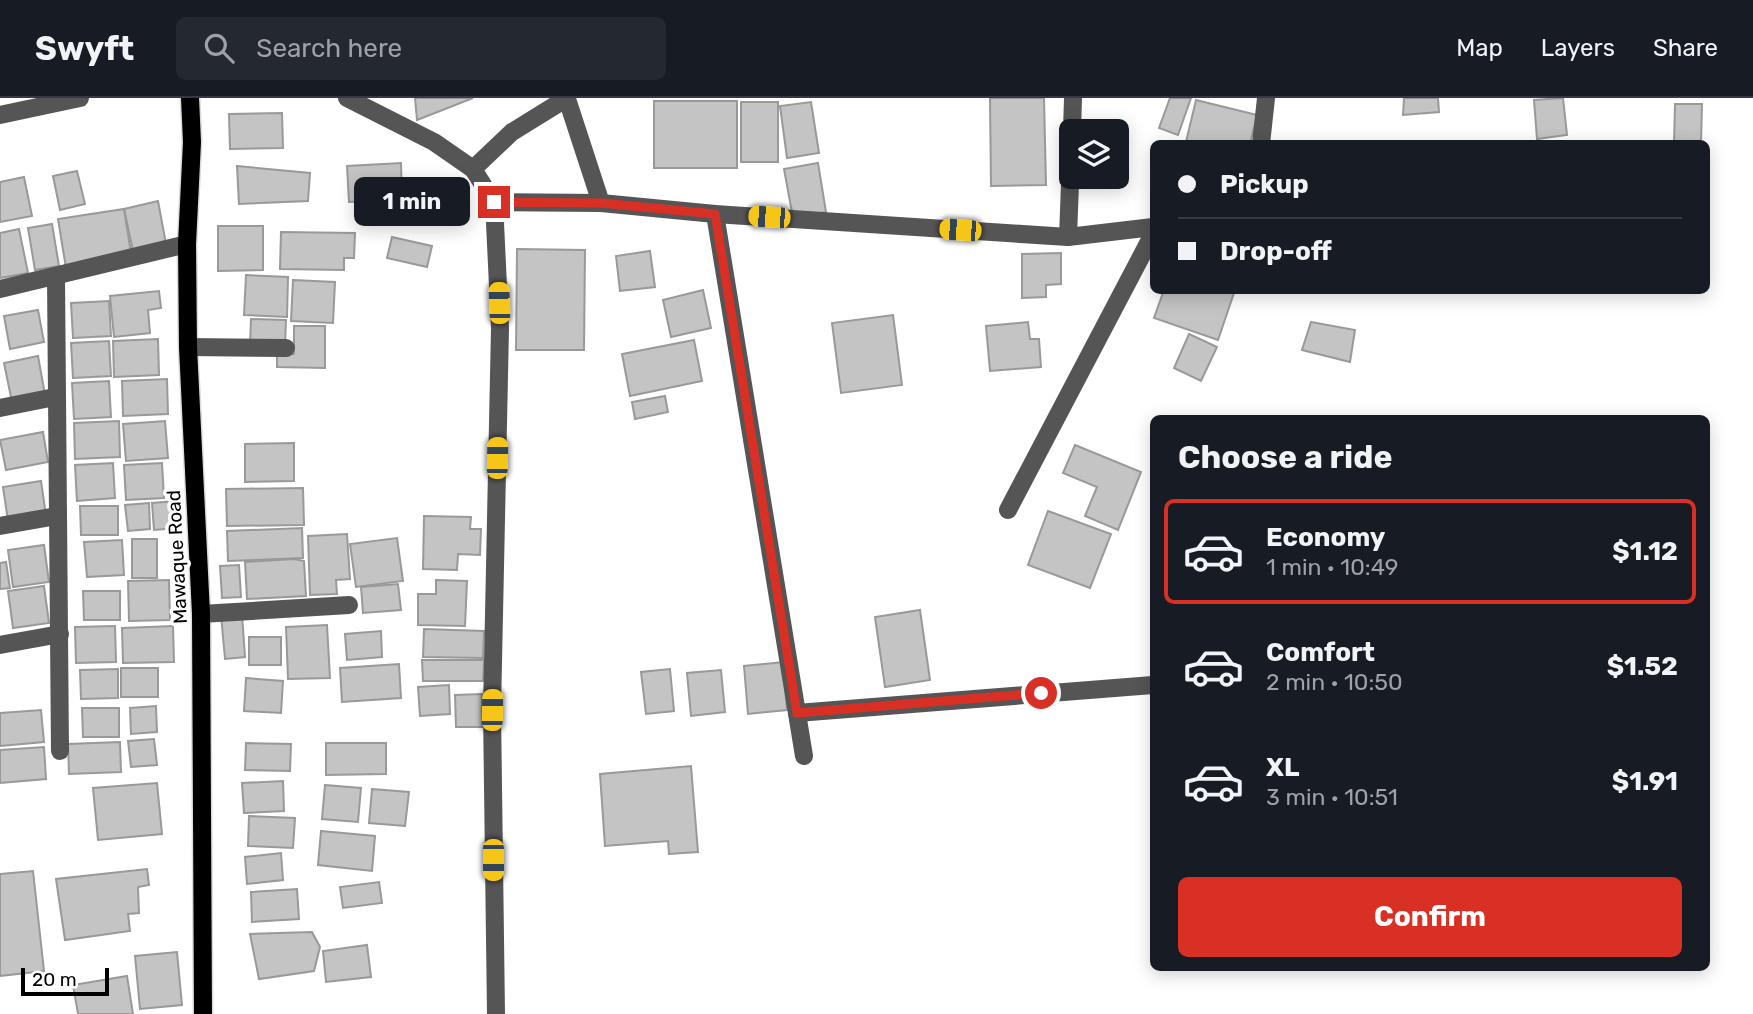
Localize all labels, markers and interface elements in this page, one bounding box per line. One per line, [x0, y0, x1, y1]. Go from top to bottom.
search box [176, 17, 666, 80]
text: Swyft [35, 29, 134, 68]
icon: search [200, 29, 238, 67]
text: Search here [256, 33, 402, 64]
text: Map [1456, 34, 1503, 62]
text: Layers [1541, 34, 1615, 62]
text: Share [1653, 34, 1718, 62]
map controls [1059, 119, 1129, 189]
button: layers [1059, 119, 1129, 189]
text: Pickup [1220, 169, 1309, 200]
callout: 1 min [354, 178, 470, 226]
route end [478, 186, 510, 218]
text: 1 min [383, 187, 441, 215]
car [748, 205, 791, 229]
car [939, 218, 982, 242]
text: Drop-off [1220, 236, 1332, 267]
car [488, 282, 511, 324]
car [487, 437, 508, 479]
text: Choose a ride [1178, 438, 1392, 476]
street label: Mawaque Road [162, 489, 192, 625]
icon: car [1182, 520, 1245, 583]
text: Economy [1266, 522, 1385, 553]
text: $1.12 [1612, 536, 1678, 567]
text: 1 min · 10:49 [1266, 553, 1398, 581]
icon: car [1182, 635, 1245, 698]
text: Comfort [1266, 637, 1375, 668]
text: $1.52 [1607, 651, 1678, 682]
text: 2 min · 10:50 [1266, 668, 1403, 696]
route start [1025, 677, 1057, 709]
car [482, 689, 503, 731]
icon: car [1182, 750, 1245, 813]
text: XL [1266, 752, 1299, 783]
text: $1.91 [1612, 766, 1678, 797]
text: 3 min · 10:51 [1266, 783, 1398, 811]
car [483, 839, 504, 881]
button: Confirm [1178, 877, 1682, 957]
scale bar [21, 965, 108, 997]
text: 20 m [32, 968, 77, 991]

